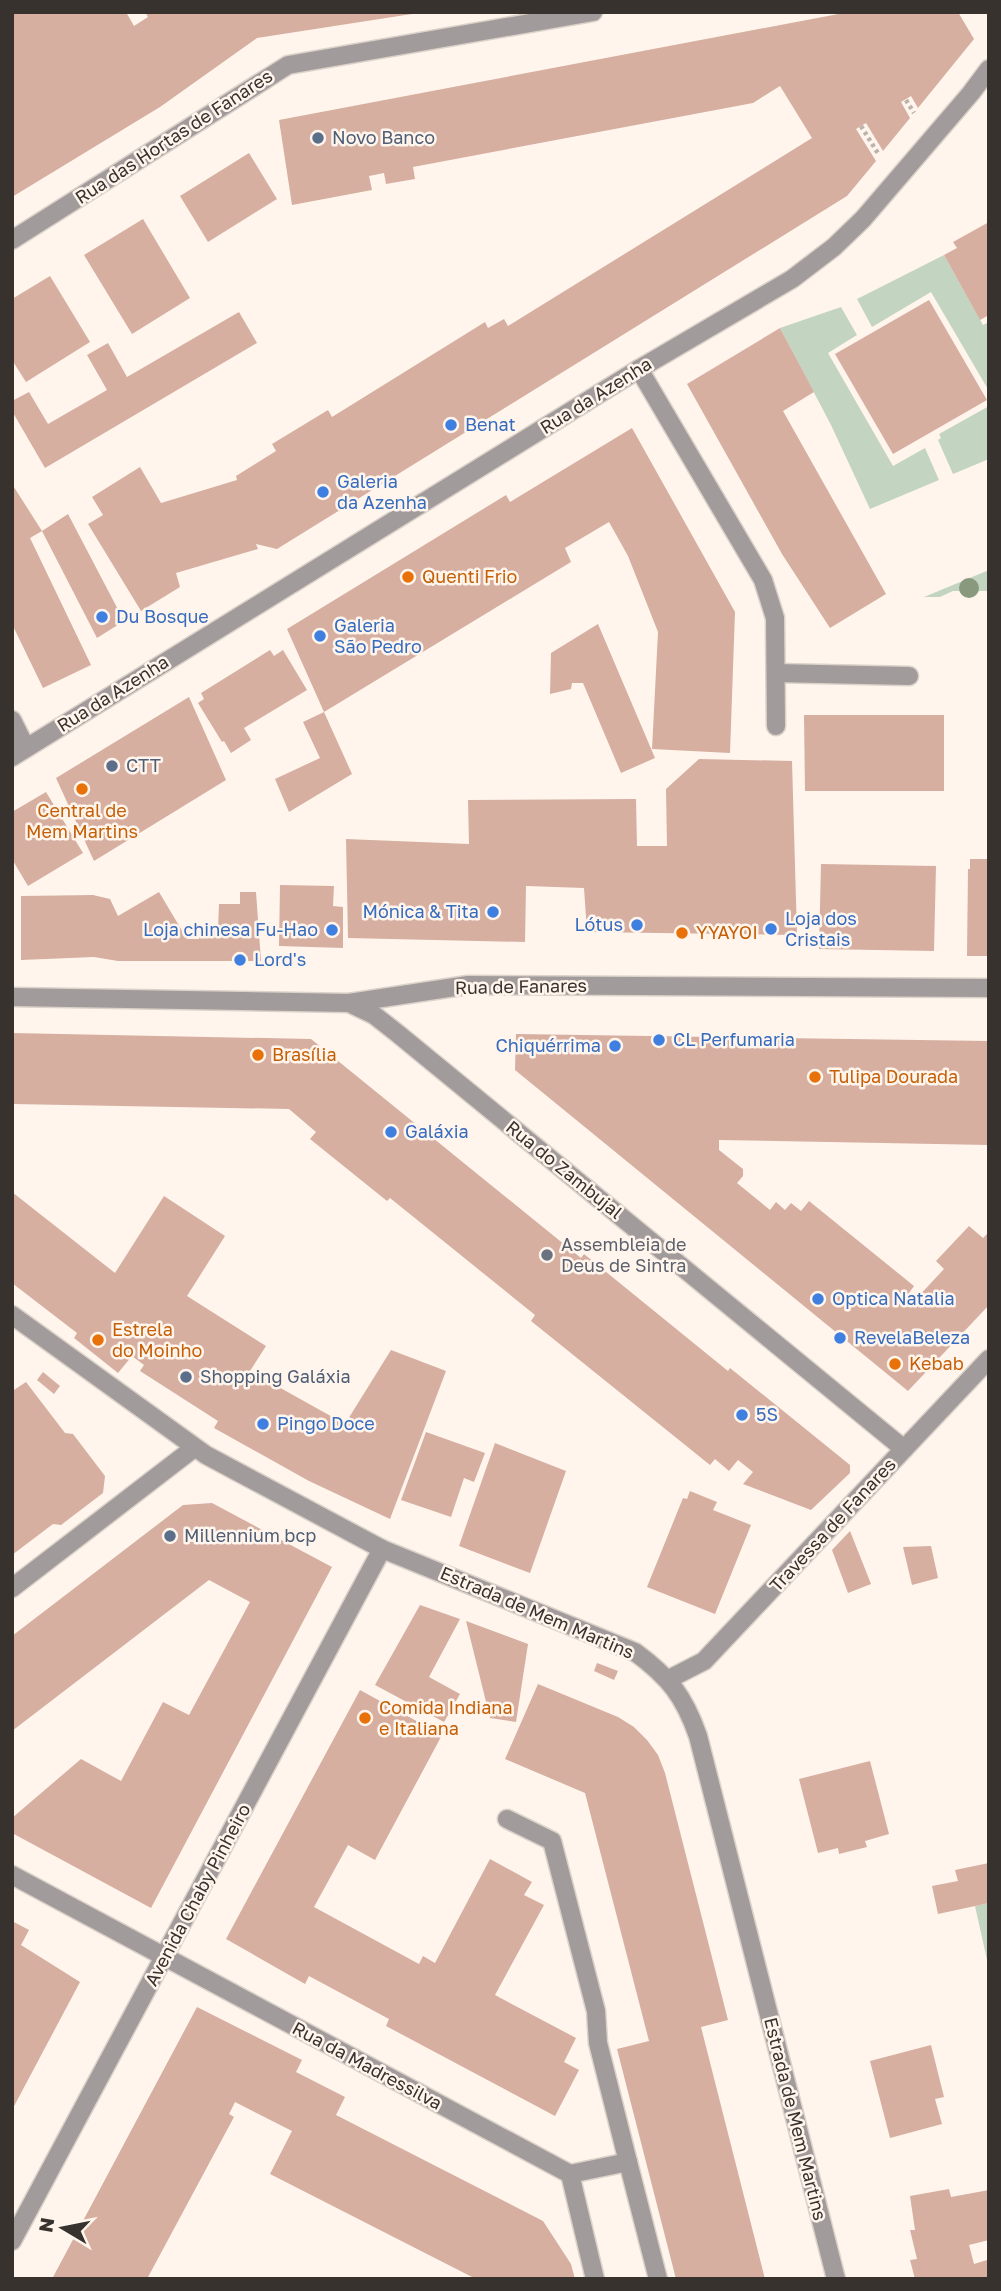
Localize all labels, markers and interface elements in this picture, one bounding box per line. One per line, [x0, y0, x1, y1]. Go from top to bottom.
street label: Rua das Hortas de Fanares [71, 64, 276, 208]
place label: Novo Banco [332, 126, 435, 148]
marker: Novo Banco [310, 130, 326, 146]
street label: Rua da Azenha [536, 352, 655, 438]
place label: Benat [465, 413, 516, 435]
marker: Benat [443, 417, 459, 433]
place label: Galeria da Azenha [337, 470, 427, 513]
marker: Galeria da Azenha [315, 484, 331, 500]
place label: Quenti Frio [422, 565, 517, 587]
marker: Quenti Frio [400, 569, 416, 585]
place label: Du Bosque [116, 605, 209, 627]
marker: Du Bosque [94, 609, 110, 625]
place label: Galeria São Pedro [334, 614, 422, 657]
marker: Galeria São Pedro [312, 628, 328, 644]
street label: Rua da Azenha [53, 650, 172, 736]
place label: CTT [126, 754, 161, 776]
marker: CTT [104, 758, 120, 774]
marker: Central de Mem Martins [74, 781, 90, 797]
place label: Central de Mem Martins [26, 799, 138, 842]
place label: Mónica & Tita [362, 900, 479, 922]
marker: Mónica & Tita [485, 904, 501, 920]
place label: Loja dos Cristais [785, 907, 857, 950]
place label: Lótus [574, 913, 623, 935]
marker: Lótus [629, 917, 645, 933]
place label: Loja chinesa Fu-Hao [143, 918, 318, 940]
place label: YYAYOI [696, 921, 758, 943]
marker: Loja dos Cristais [763, 921, 779, 937]
marker: Loja chinesa Fu-Hao [324, 922, 340, 938]
marker: YYAYOI [674, 925, 690, 941]
place label: Lord's [254, 948, 306, 970]
marker: Lord's [232, 952, 248, 968]
street label: Rua de Fanares [455, 974, 587, 998]
place label: CL Perfumaria [673, 1028, 795, 1050]
marker: CL Perfumaria [651, 1032, 667, 1048]
place label: Chiquérrima [496, 1034, 601, 1056]
marker: Chiquérrima [607, 1038, 623, 1054]
place label: Brasília [272, 1043, 337, 1065]
marker: Brasília [250, 1047, 266, 1063]
place label: Tulipa Dourada [829, 1065, 958, 1087]
marker: Tulipa Dourada [807, 1069, 823, 1085]
street label: Rua do Zambujal [502, 1116, 627, 1223]
place label: Galáxia [405, 1120, 469, 1142]
marker: Galáxia [383, 1124, 399, 1140]
place label: Assembleia de Deus de Sintra [561, 1233, 687, 1276]
marker: Assembleia de Deus de Sintra [539, 1247, 555, 1263]
place label: Optica Natalia [832, 1287, 955, 1309]
marker: Optica Natalia [810, 1291, 826, 1307]
place label: Estrela do Moinho [112, 1318, 202, 1361]
place label: RevelaBeleza [854, 1326, 970, 1348]
marker: RevelaBeleza [832, 1330, 848, 1346]
marker: Estrela do Moinho [90, 1332, 106, 1348]
place label: Kebab [909, 1352, 964, 1374]
marker: Kebab [887, 1356, 903, 1372]
place label: Shopping Galáxia [200, 1365, 351, 1387]
marker: Shopping Galáxia [178, 1369, 194, 1385]
place label: 5S [756, 1403, 778, 1425]
marker: 5S [734, 1407, 750, 1423]
place label: Pingo Doce [277, 1412, 375, 1434]
marker: Pingo Doce [255, 1416, 271, 1432]
street label: Travessa de Fanares [765, 1453, 900, 1596]
place label: Millennium bcp [184, 1524, 316, 1546]
marker: Millennium bcp [162, 1528, 178, 1544]
street label: Estrada de Mem Martins [437, 1561, 638, 1663]
place label: Comida Indiana e Italiana [379, 1696, 513, 1739]
marker: Comida Indiana e Italiana [357, 1710, 373, 1726]
street label: Avenida Chaby Pinheiro [140, 1800, 255, 1989]
street label: Estrada de Mem Martins [760, 2015, 832, 2223]
street label: Rua da Madressilva [289, 2016, 446, 2114]
north arrow [28, 2193, 98, 2263]
text: N [33, 2216, 58, 2234]

